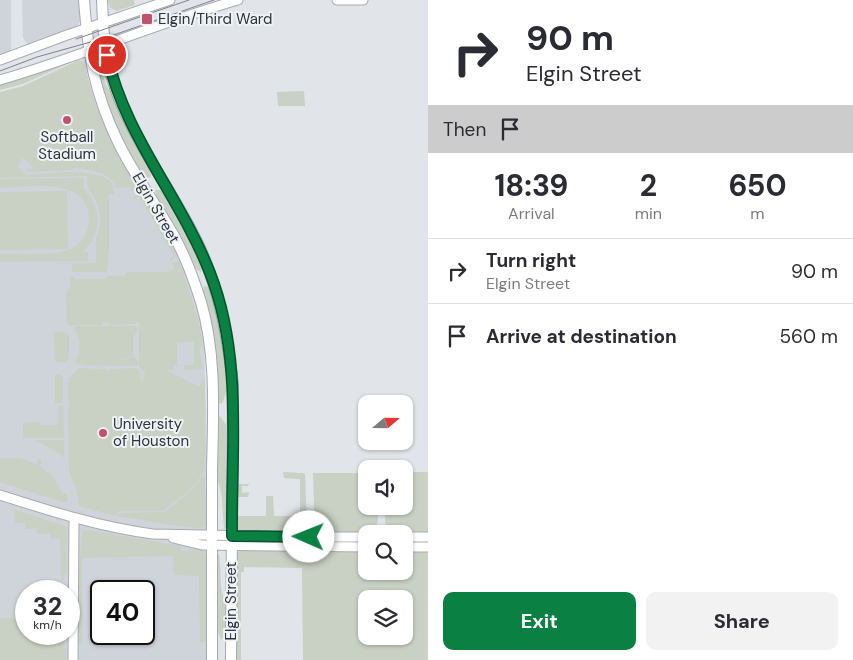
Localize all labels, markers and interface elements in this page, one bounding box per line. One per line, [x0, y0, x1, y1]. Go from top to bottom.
place label: Elgin/Third Ward [158, 9, 273, 29]
marker: Elgin/Third Ward [140, 12, 154, 26]
text: 90 m [526, 15, 614, 61]
icon: right [443, 20, 508, 85]
pin [86, 34, 128, 76]
icon: arrive [93, 41, 121, 69]
text: Elgin Street [526, 59, 642, 88]
marker: Softball Stadium [61, 114, 73, 126]
icon: arrive [496, 115, 524, 143]
text: Then [443, 117, 486, 142]
place label: Softball Stadium [38, 127, 96, 164]
text: 18:39 [494, 166, 568, 205]
text: 2 [640, 166, 657, 205]
text: 650 [728, 166, 787, 205]
street label: Elgin Street [128, 169, 184, 247]
text: Arrival [508, 203, 555, 224]
text: min [635, 203, 662, 224]
text: m [750, 203, 765, 224]
text: Turn right [486, 248, 576, 273]
icon: right [443, 257, 471, 285]
text: 90 m [791, 259, 838, 284]
text: Elgin Street [486, 273, 570, 294]
icon: arrive [443, 322, 471, 350]
text: Arrive at destination [486, 324, 677, 349]
text: 560 m [779, 324, 838, 349]
north arrow [358, 395, 412, 450]
map controls [358, 395, 413, 645]
place label: University of Houston [113, 414, 189, 451]
marker: University of Houston [97, 427, 109, 439]
button: sound [358, 460, 413, 515]
position arrow [282, 510, 334, 562]
button: search [358, 525, 413, 580]
street label: Elgin Street [221, 561, 241, 640]
speed limit sign: 40 [90, 580, 155, 645]
text: 32 [33, 590, 62, 623]
button: layers [358, 590, 413, 645]
button: Exit [443, 592, 636, 650]
button: Share [646, 592, 838, 650]
text: km/h [33, 617, 62, 633]

